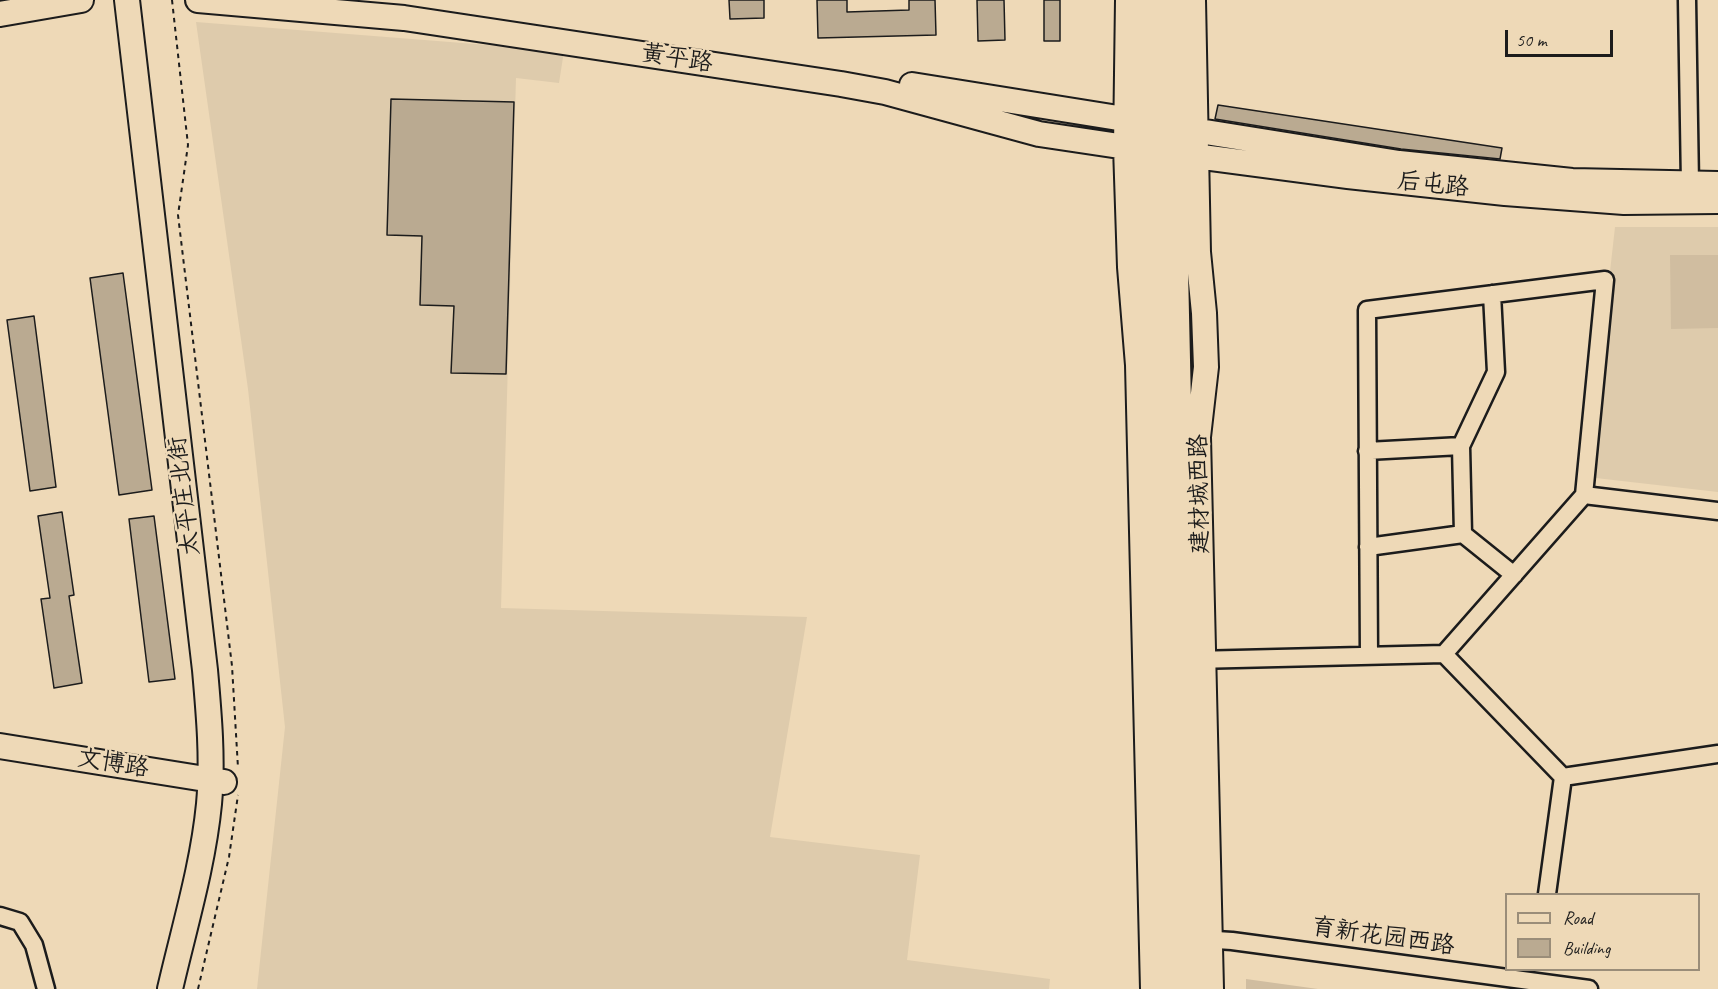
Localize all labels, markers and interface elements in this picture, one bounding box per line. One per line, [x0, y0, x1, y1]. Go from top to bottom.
scale bar [1508, 18, 1616, 56]
text: 50 m [1516, 29, 1547, 51]
street label: 黄平路 [639, 39, 715, 79]
street label: 后屯路 [1396, 167, 1470, 203]
street label: 建材城西路 [1185, 434, 1215, 554]
street label: 太平庄北街 [163, 435, 207, 557]
street label: 文博路 [75, 744, 151, 784]
legend [1505, 893, 1700, 971]
text: Road [1563, 907, 1593, 929]
street label: 育新花园西路 [1310, 913, 1456, 961]
text: Building [1563, 937, 1610, 959]

